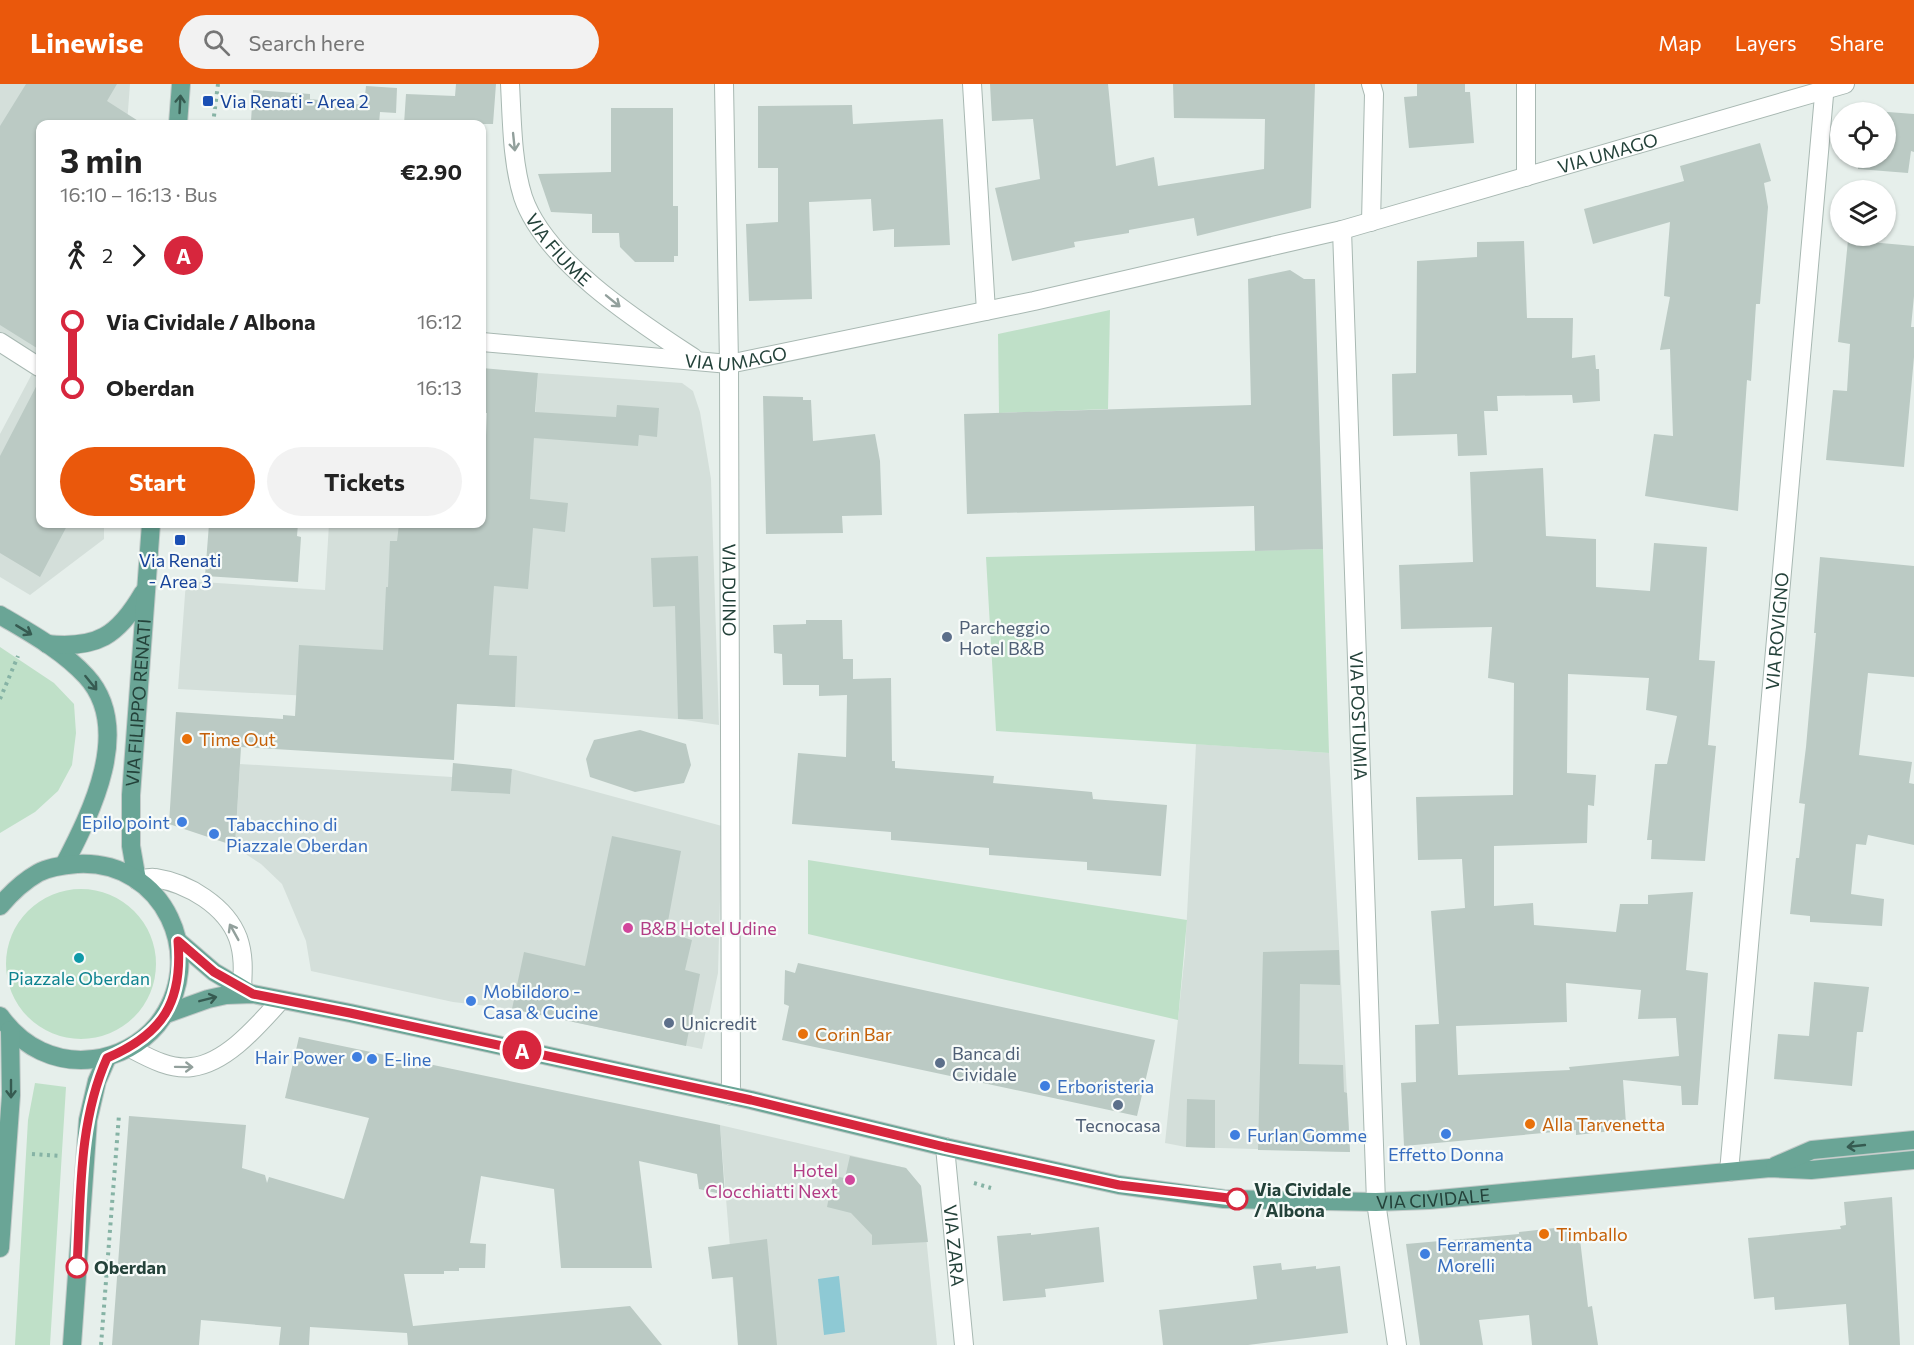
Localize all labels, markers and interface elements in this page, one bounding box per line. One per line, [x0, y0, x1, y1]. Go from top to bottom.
search box [179, 15, 599, 69]
text: Linewise [30, 25, 143, 59]
icon: search [200, 26, 233, 59]
text: Search here [248, 29, 365, 56]
text: Map [1658, 30, 1702, 55]
text: Layers [1735, 30, 1797, 55]
text: Share [1830, 30, 1884, 55]
place label: Via Renati - Area 2 [220, 90, 369, 112]
marker: Via Renati - Area 2 [201, 94, 215, 108]
one-way arrow [174, 95, 185, 115]
map controls [1830, 102, 1896, 246]
button: locate [1830, 102, 1896, 168]
street label: VIA UMAGO [1555, 128, 1660, 178]
one-way arrow [509, 132, 520, 152]
text: 3 min [60, 139, 143, 180]
text: €2.90 [400, 158, 462, 185]
button: layers [1830, 180, 1896, 246]
text: 16:10 – 16:13 · Bus [60, 182, 217, 206]
street label: VIA FIUME [521, 209, 596, 290]
icon: walk [60, 239, 93, 272]
icon: forward [122, 239, 155, 272]
text: 2 [102, 243, 113, 267]
text: A [176, 243, 191, 268]
one-way arrow [605, 295, 621, 308]
text: Via Cividale / Albona [106, 308, 316, 335]
text: 16:12 [417, 309, 462, 333]
street label: VIA UMAGO [684, 341, 789, 375]
text: Oberdan [106, 374, 194, 401]
text: 16:13 [417, 375, 462, 399]
button: Start [60, 447, 255, 516]
button: Tickets [267, 447, 462, 516]
marker: Via Renati - Area 3 [173, 533, 187, 547]
street label: VIA DUINO [718, 543, 741, 636]
place label: Via Renati - Area 3 [139, 549, 221, 592]
street label: VIA ROVIGNO [1761, 571, 1793, 691]
place label: Parcheggio Hotel B&B [959, 616, 1050, 659]
street label: VIA FILIPPO RENATI [121, 618, 155, 788]
one-way arrow [15, 624, 32, 636]
marker: Parcheggio Hotel B&B [940, 630, 954, 644]
street label: VIA POSTUMIA [1346, 651, 1372, 780]
one-way arrow [84, 675, 97, 691]
place label: Time Out [199, 728, 276, 750]
marker: Time Out [180, 732, 194, 746]
place label: Epilo point [82, 811, 170, 833]
place label: Tabacchino di Piazzale Oberdan [226, 813, 368, 856]
marker: Epilo point [175, 815, 189, 829]
marker: Tabacchino di Piazzale Oberdan [207, 827, 221, 841]
place label: B&B Hotel Udine [640, 917, 777, 939]
marker: B&B Hotel Udine [621, 921, 635, 935]
one-way arrow [228, 924, 240, 941]
marker: Piazzale Oberdan [72, 951, 86, 965]
place label: Piazzale Oberdan [8, 967, 150, 989]
place label: Mobildoro - Casa & Cucine [483, 980, 598, 1023]
one-way arrow [198, 993, 217, 1005]
marker: Mobildoro - Casa & Cucine [464, 994, 478, 1008]
place label: Unicredit [681, 1012, 757, 1034]
marker: Unicredit [662, 1016, 676, 1030]
place label: Corin Bar [815, 1023, 892, 1045]
marker: Corin Bar [796, 1027, 810, 1041]
line badge: A [502, 1030, 542, 1070]
text: A [514, 1038, 530, 1063]
place label: Banca di Cividale [952, 1042, 1020, 1085]
place label: Hair Power [255, 1046, 345, 1068]
place label: E-line [384, 1048, 431, 1070]
marker: Hair Power [350, 1050, 364, 1064]
marker: E-line [365, 1052, 379, 1066]
marker: Banca di Cividale [933, 1056, 947, 1070]
one-way arrow [174, 1061, 194, 1072]
place label: Erboristeria [1057, 1075, 1154, 1097]
one-way arrow [5, 1078, 17, 1098]
marker: Erboristeria [1038, 1079, 1052, 1093]
marker: Tecnocasa [1111, 1098, 1125, 1112]
place label: Alla Tarvenetta [1542, 1113, 1665, 1135]
place label: Tecnocasa [1075, 1114, 1161, 1136]
marker: Alla Tarvenetta [1523, 1117, 1537, 1131]
place label: Furlan Gomme [1247, 1124, 1367, 1146]
marker: Effetto Donna [1439, 1127, 1453, 1141]
marker: Furlan Gomme [1228, 1128, 1242, 1142]
one-way arrow [1846, 1141, 1866, 1152]
place label: Effetto Donna [1388, 1143, 1504, 1165]
place label: Hotel Clocchiatti Next [705, 1159, 838, 1202]
marker: Hotel Clocchiatti Next [843, 1173, 857, 1187]
place label: Via Cividale / Albona [1254, 1178, 1351, 1221]
street label: VIA CIVIDALE [1376, 1183, 1491, 1213]
marker: Via Cividale / Albona [1226, 1188, 1248, 1210]
street label: VIA ZARA [940, 1204, 969, 1288]
place label: Timballo [1556, 1223, 1628, 1245]
marker: Timballo [1537, 1227, 1551, 1241]
place label: Ferramenta Morelli [1437, 1233, 1532, 1276]
marker: Ferramenta Morelli [1418, 1247, 1432, 1261]
marker: Oberdan [66, 1256, 88, 1278]
place label: Oberdan [94, 1256, 166, 1278]

